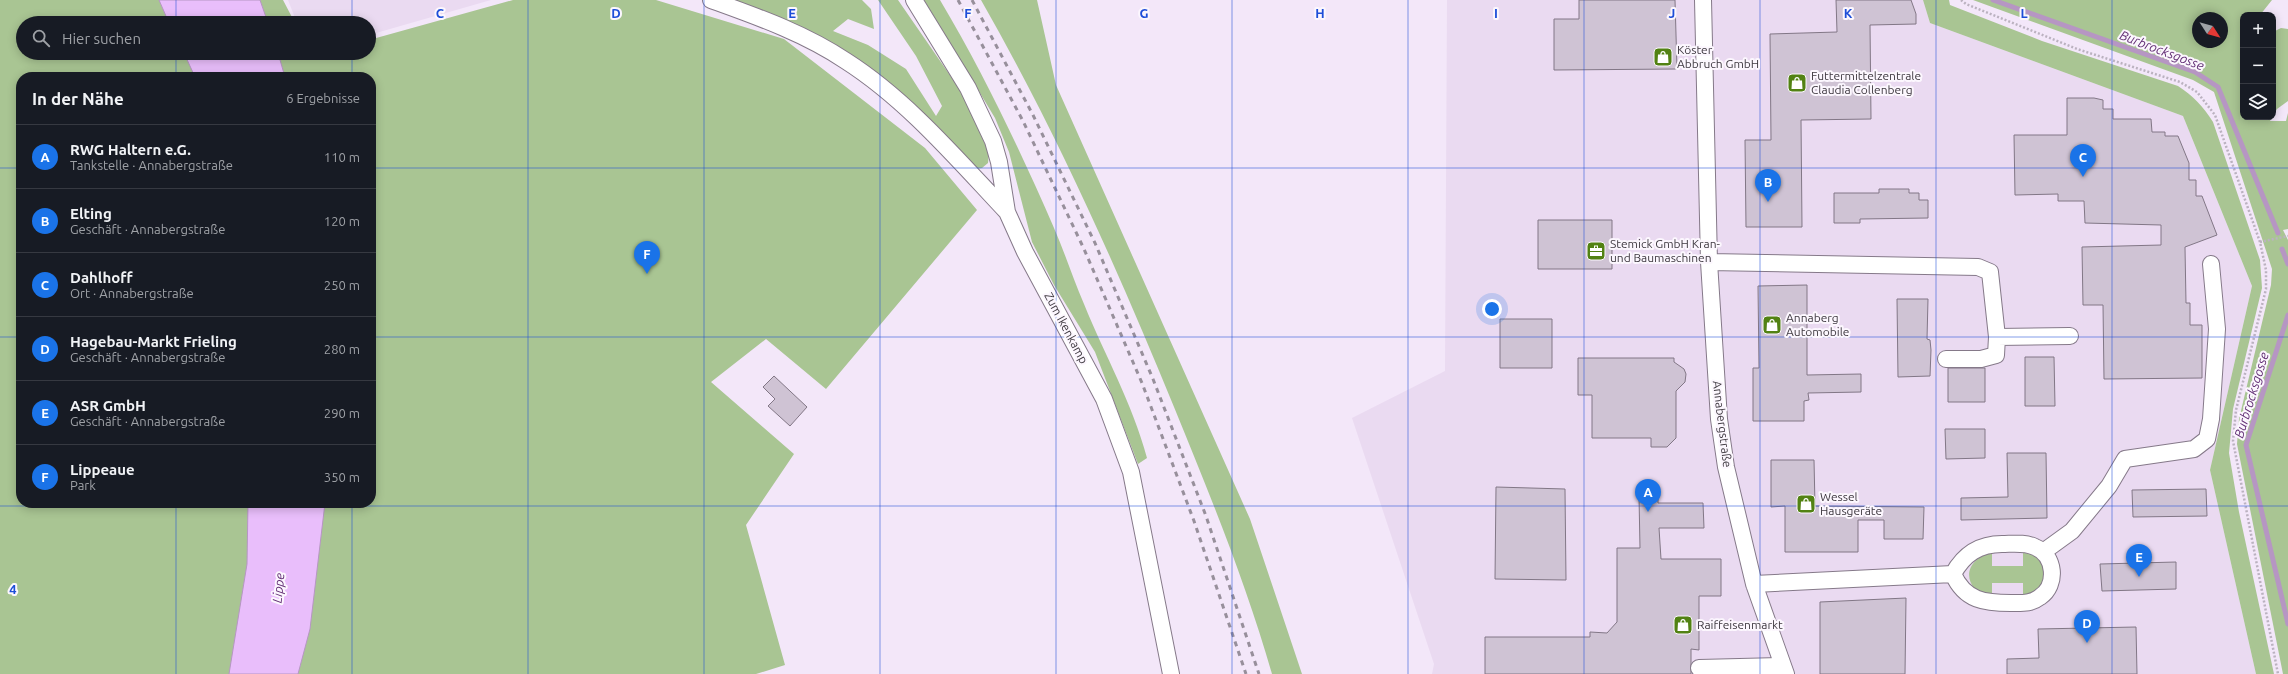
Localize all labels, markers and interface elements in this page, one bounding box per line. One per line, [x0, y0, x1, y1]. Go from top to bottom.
text: C [436, 6, 445, 20]
text: D [611, 6, 621, 20]
text: E [788, 6, 796, 20]
text: F [964, 6, 972, 20]
text: G [1140, 6, 1149, 20]
text: H [1315, 6, 1325, 20]
text: I [1494, 6, 1498, 20]
text: J [1669, 6, 1675, 20]
text: K [1844, 6, 1853, 20]
text: L [2020, 6, 2028, 20]
north arrow [2192, 12, 2228, 48]
map controls [2240, 12, 2276, 120]
button: + [2240, 12, 2276, 48]
search box [16, 16, 376, 60]
icon: search [30, 27, 52, 49]
water label: Burbrocksgosse [2118, 28, 2206, 73]
text: Hier suchen [62, 30, 141, 47]
place label: Köster Abbruch GmbH [1677, 43, 1759, 70]
shop icon: Köster Abbruch GmbH [1652, 46, 1674, 68]
button: − [2240, 48, 2276, 84]
place label: Futtermittelzentrale Claudia Collenberg [1811, 69, 1921, 96]
shop icon: Futtermittelzentrale Claudia Collenberg [1786, 72, 1808, 94]
button: layers [2240, 84, 2276, 120]
text: In der Nähe [32, 89, 124, 108]
text: 6 Ergebnisse [286, 91, 360, 105]
text: RWG Haltern e.G. [70, 141, 191, 158]
pin: C [2070, 144, 2096, 177]
text: A [40, 150, 50, 164]
text: 110 m [324, 150, 360, 164]
text: Tankstelle · Annabergstraße [70, 158, 233, 172]
pin: B [1755, 169, 1781, 202]
text: Elting [70, 205, 112, 222]
text: B [41, 214, 49, 228]
text: 120 m [324, 214, 360, 228]
text: Geschäft · Annabergstraße [70, 222, 225, 236]
place label: Stemick GmbH Kran- und Baumaschinen [1610, 237, 1721, 264]
office icon: Stemick GmbH Kran- und Baumaschinen [1585, 240, 1607, 262]
pin: F [634, 241, 660, 274]
text: Dahlhoff [70, 269, 133, 286]
text: C [41, 278, 49, 292]
text: 250 m [324, 278, 360, 292]
text: Ort · Annabergstraße [70, 286, 194, 300]
street label: Zum Ikenkamp [1042, 290, 1091, 366]
your location [1482, 299, 1502, 319]
place label: Annaberg Automobile [1786, 311, 1849, 338]
shop icon: Annaberg Automobile [1761, 314, 1783, 336]
text: Hagebau-Markt Frieling [70, 333, 237, 350]
text: D [40, 342, 50, 356]
text: 280 m [324, 342, 360, 356]
text: Geschäft · Annabergstraße [70, 350, 225, 364]
water label: Burbrocksgosse [2231, 350, 2271, 440]
street label: Annabergstraße [1711, 380, 1734, 468]
text: ASR GmbH [70, 397, 146, 414]
text: E [41, 406, 49, 420]
text: 290 m [324, 406, 360, 420]
text: Geschäft · Annabergstraße [70, 414, 225, 428]
text: Lippeaue [70, 461, 135, 478]
text: F [41, 470, 49, 484]
text: 350 m [324, 470, 360, 484]
text: Park [70, 478, 96, 492]
pin: A [1635, 479, 1661, 512]
place label: Wessel Hausgeräte [1820, 490, 1882, 517]
shop icon: Wessel Hausgeräte [1795, 493, 1817, 515]
pin: E [2126, 544, 2152, 577]
water label: Lippe [269, 572, 287, 604]
text: 4 [9, 582, 17, 596]
pin: D [2074, 610, 2100, 643]
shop icon: Raiffeisenmarkt [1672, 614, 1694, 636]
place label: Raiffeisenmarkt [1697, 618, 1783, 631]

